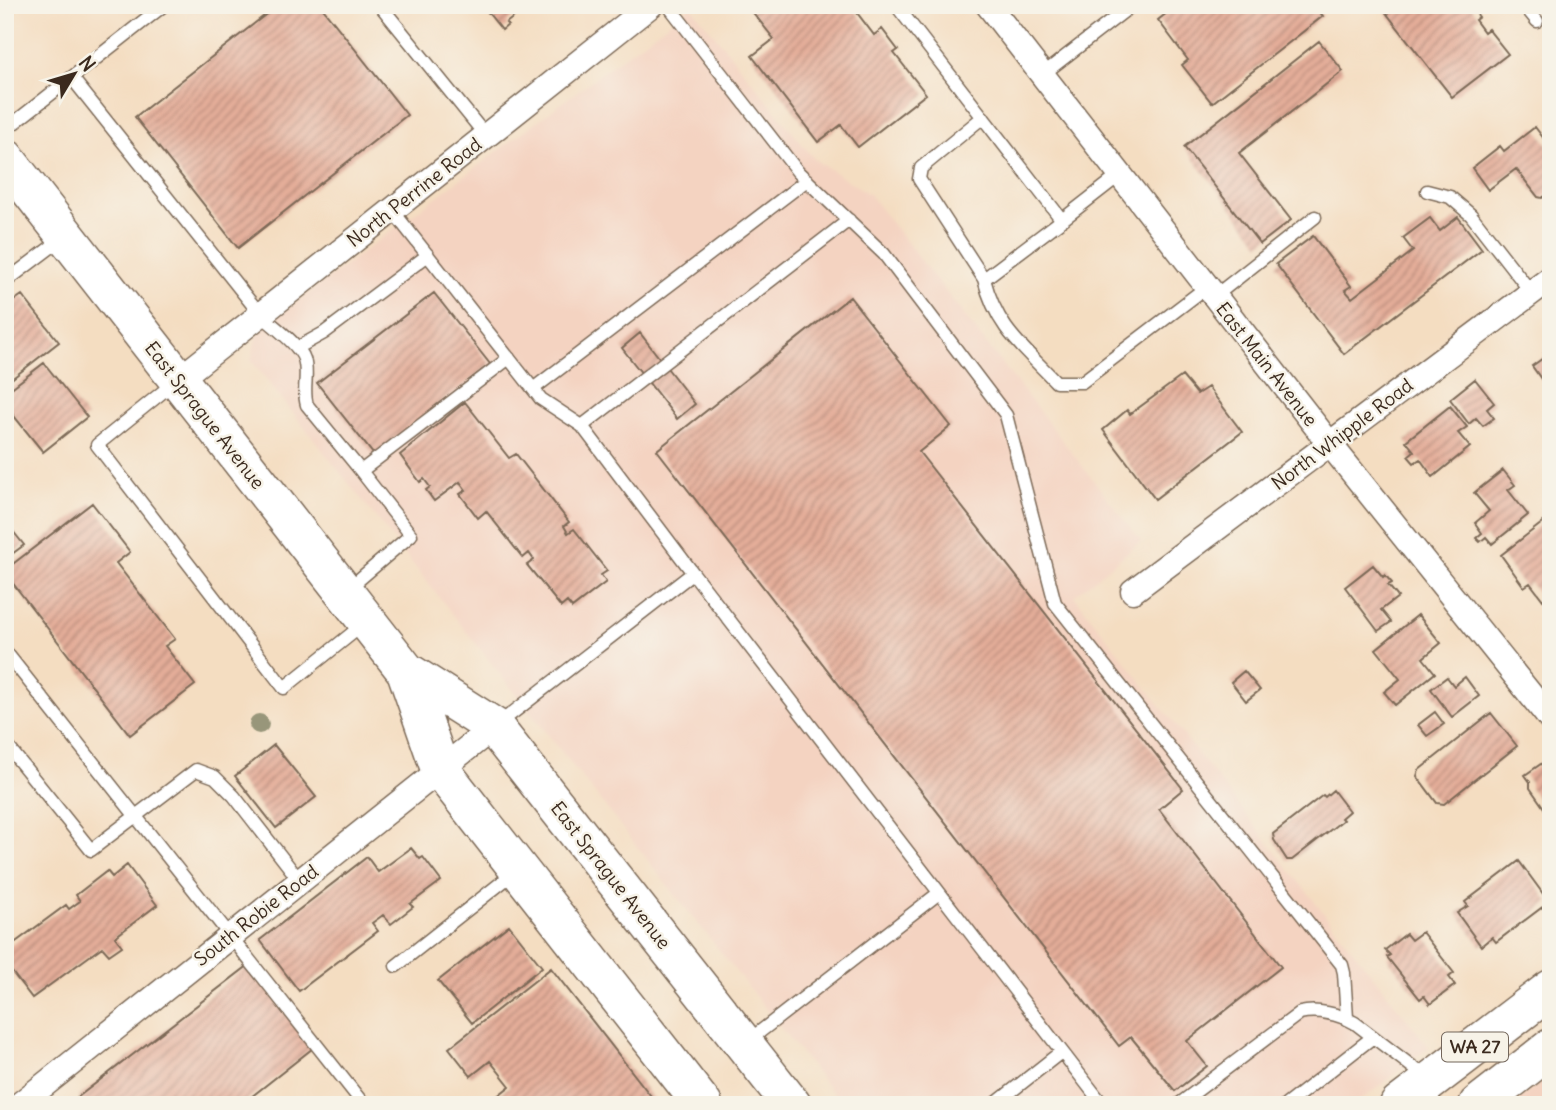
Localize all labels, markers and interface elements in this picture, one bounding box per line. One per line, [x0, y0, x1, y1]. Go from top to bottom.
north arrow [38, 38, 108, 108]
text: N [74, 51, 101, 76]
street label: North Perrine Road [342, 132, 486, 252]
street label: East Main Avenue [1211, 297, 1323, 431]
street label: East Sprague Avenue [140, 336, 270, 494]
street label: North Whipple Road [1266, 373, 1418, 495]
street label: East Sprague Avenue [546, 796, 676, 954]
street label: South Robie Road [189, 859, 323, 971]
road number: WA 27 [1442, 1032, 1508, 1062]

